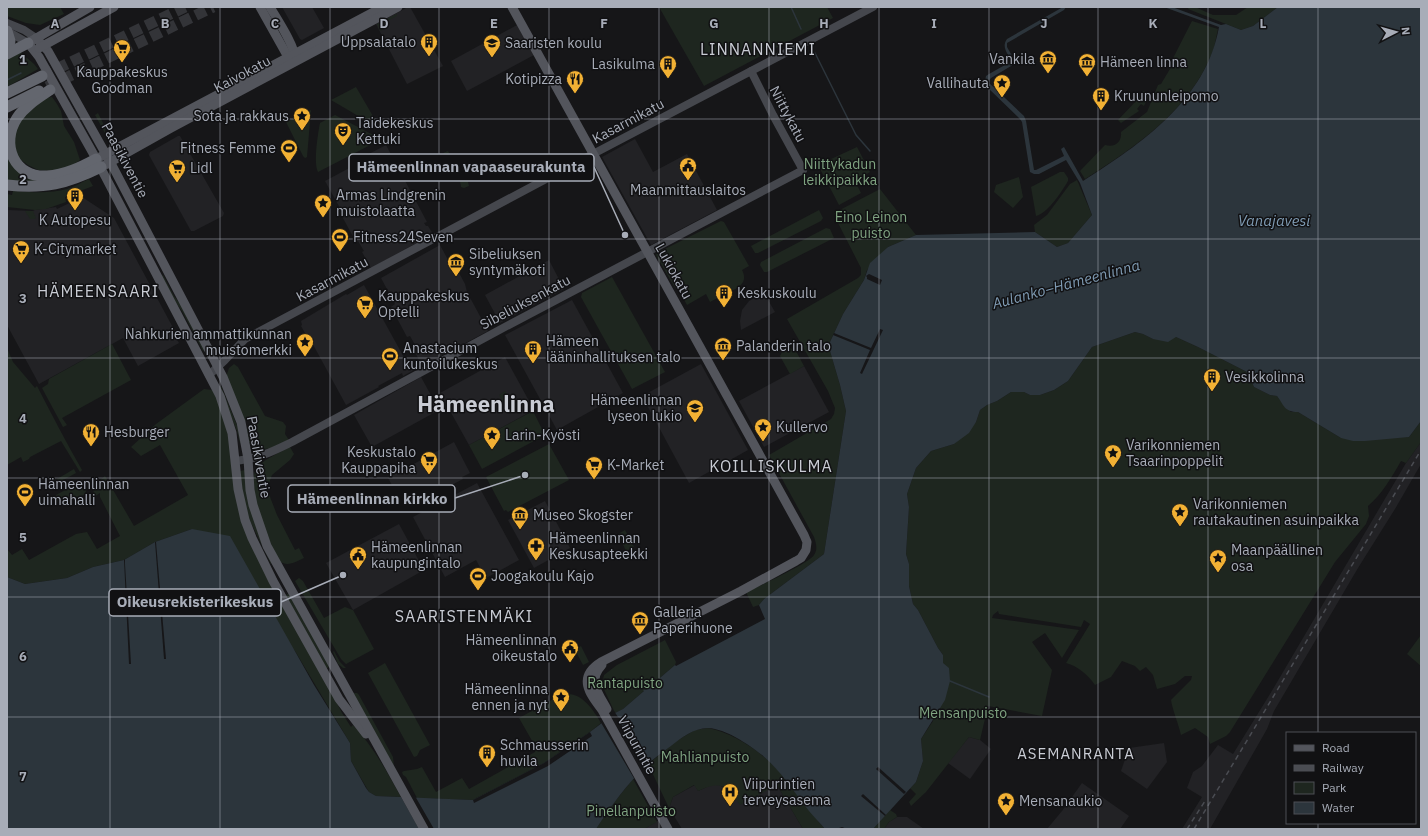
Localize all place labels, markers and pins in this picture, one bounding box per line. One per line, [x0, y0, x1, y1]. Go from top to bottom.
building icon: Uppsalatalo [419, 32, 439, 57]
place label: Uppsalatalo [341, 33, 416, 51]
school or university icon: Saaristen koulu [482, 33, 502, 58]
place label: Saaristen koulu [505, 34, 602, 52]
supermarket icon: Kauppakeskus Goodman [112, 38, 132, 63]
museum icon: Vankila [1038, 49, 1058, 74]
place label: Vankila [989, 50, 1036, 68]
museum icon: Hämeen linna [1077, 52, 1097, 77]
place label: Hämeen linna [1100, 53, 1187, 71]
building icon: Lasikulma [658, 54, 678, 79]
place label: Lasikulma [592, 55, 656, 73]
place label: Kauppakeskus Goodman [76, 63, 168, 97]
restaurant icon: Kotipizza [565, 69, 585, 94]
place label: Kotipizza [505, 70, 563, 88]
place icon: Vallihauta [992, 73, 1012, 98]
place label: Vallihauta [927, 74, 990, 92]
building icon: Kruununleipomo [1091, 86, 1111, 111]
place label: Kruununleipomo [1114, 87, 1219, 105]
place icon: Sota ja rakkaus [292, 106, 312, 131]
place label: Sota ja rakkaus [194, 107, 289, 125]
place label: Taidekeskus Kettuki [356, 114, 434, 148]
theatre icon: Taidekeskus Kettuki [333, 121, 353, 146]
sports icon: Fitness Femme [279, 138, 299, 163]
place label: Fitness Femme [180, 139, 276, 157]
callout: Hämeenlinnan vapaaseurakunta [349, 154, 594, 181]
public building icon: Maanmittauslaitos [678, 156, 698, 181]
supermarket icon: Lidl [167, 158, 187, 183]
place label: Lidl [190, 159, 213, 177]
place label: Maanmittauslaitos [630, 181, 746, 199]
building icon: K Autopesu [65, 186, 85, 211]
place label: Armas Lindgrenin muistolaatta [336, 186, 446, 220]
place icon: Armas Lindgrenin muistolaatta [313, 193, 333, 218]
place label: K Autopesu [39, 211, 111, 229]
sports icon: Fitness24Seven [330, 227, 350, 252]
place label: Fitness24Seven [353, 228, 453, 246]
supermarket icon: K-Citymarket [11, 239, 31, 264]
place label: K-Citymarket [34, 240, 117, 258]
place label: Sibeliuksen syntymäkoti [469, 245, 546, 279]
museum icon: Sibeliuksen syntymäkoti [446, 252, 466, 277]
building icon: Keskuskoulu [714, 283, 734, 308]
place label: Keskuskoulu [737, 284, 817, 302]
place label: Kauppakeskus Optelli [378, 287, 470, 321]
supermarket icon: Kauppakeskus Optelli [355, 294, 375, 319]
place label: Nahkurien ammattikunnan muistomerkki [125, 325, 292, 359]
place icon: Nahkurien ammattikunnan muistomerkki [295, 332, 315, 357]
place label: Hämeen lääninhallituksen talo [546, 332, 681, 366]
museum icon: Palanderin talo [713, 336, 733, 361]
place label: Palanderin talo [736, 337, 831, 355]
place label: Anastacium kuntoilukeskus [403, 339, 498, 373]
building icon: Hämeen lääninhallituksen talo [523, 339, 543, 364]
sports icon: Anastacium kuntoilukeskus [380, 346, 400, 371]
building icon: Vesikkolinna [1202, 367, 1222, 392]
place label: Vesikkolinna [1225, 368, 1305, 386]
place label: Hämeenlinnan lyseon lukio [590, 391, 682, 425]
school or university icon: Hämeenlinnan lyseon lukio [685, 398, 705, 423]
place icon: Kullervo [753, 417, 773, 442]
place label: Kullervo [776, 418, 828, 436]
restaurant icon: Hesburger [81, 422, 101, 447]
place label: Hesburger [104, 423, 169, 441]
place icon: Larin-Kyösti [482, 425, 502, 450]
place label: Larin-Kyösti [505, 426, 580, 444]
place label: Varikonniemen Tsaarinpoppelit [1126, 436, 1224, 470]
place label: Keskustalo Kauppapiha [341, 443, 417, 477]
place icon: Varikonniemen Tsaarinpoppelit [1103, 443, 1123, 468]
supermarket icon: Keskustalo Kauppapiha [419, 450, 439, 475]
supermarket icon: K-Market [584, 455, 604, 480]
place label: K-Market [607, 456, 664, 474]
place label: Hämeenlinnan uimahalli [38, 475, 130, 509]
sports icon: Hämeenlinnan uimahalli [15, 482, 35, 507]
callout: Hämeenlinnan kirkko [288, 485, 455, 512]
place label: Varikonniemen rautakautinen asuinpaikka [1193, 495, 1359, 529]
place icon: Varikonniemen rautakautinen asuinpaikka [1170, 502, 1190, 527]
museum icon: Museo Skogster [510, 505, 530, 530]
place label: Museo Skogster [533, 506, 633, 524]
place label: Hämeenlinnan Keskusapteekki [549, 529, 648, 563]
pharmacy icon: Hämeenlinnan Keskusapteekki [526, 536, 546, 561]
place label: Hämeenlinnan kaupungintalo [371, 538, 463, 572]
place label: Maanpäällinen osa [1231, 541, 1323, 575]
public building icon: Hämeenlinnan kaupungintalo [348, 545, 368, 570]
place icon: Maanpäällinen osa [1208, 548, 1228, 573]
sports icon: Joogakoulu Kajo [468, 566, 488, 591]
place label: Joogakoulu Kajo [491, 567, 594, 585]
callout: Oikeusrekisterikeskus [109, 589, 281, 616]
place label: Galleria Paperihuone [653, 603, 733, 637]
museum icon: Galleria Paperihuone [630, 610, 650, 635]
place label: Hämeenlinnan oikeustalo [465, 631, 557, 665]
public building icon: Hämeenlinnan oikeustalo [560, 638, 580, 663]
place label: Hämeenlinna ennen ja nyt [464, 680, 549, 714]
place icon: Hämeenlinna ennen ja nyt [551, 687, 571, 712]
place label: Schmausserin huvila [500, 736, 589, 770]
building icon: Schmausserin huvila [477, 743, 497, 768]
place label: Viipurintien terveysasema [743, 775, 831, 809]
hospital icon: Viipurintien terveysasema [720, 782, 740, 807]
place icon: Mensanaukio [996, 791, 1016, 816]
place label: Mensanaukio [1019, 792, 1103, 810]

